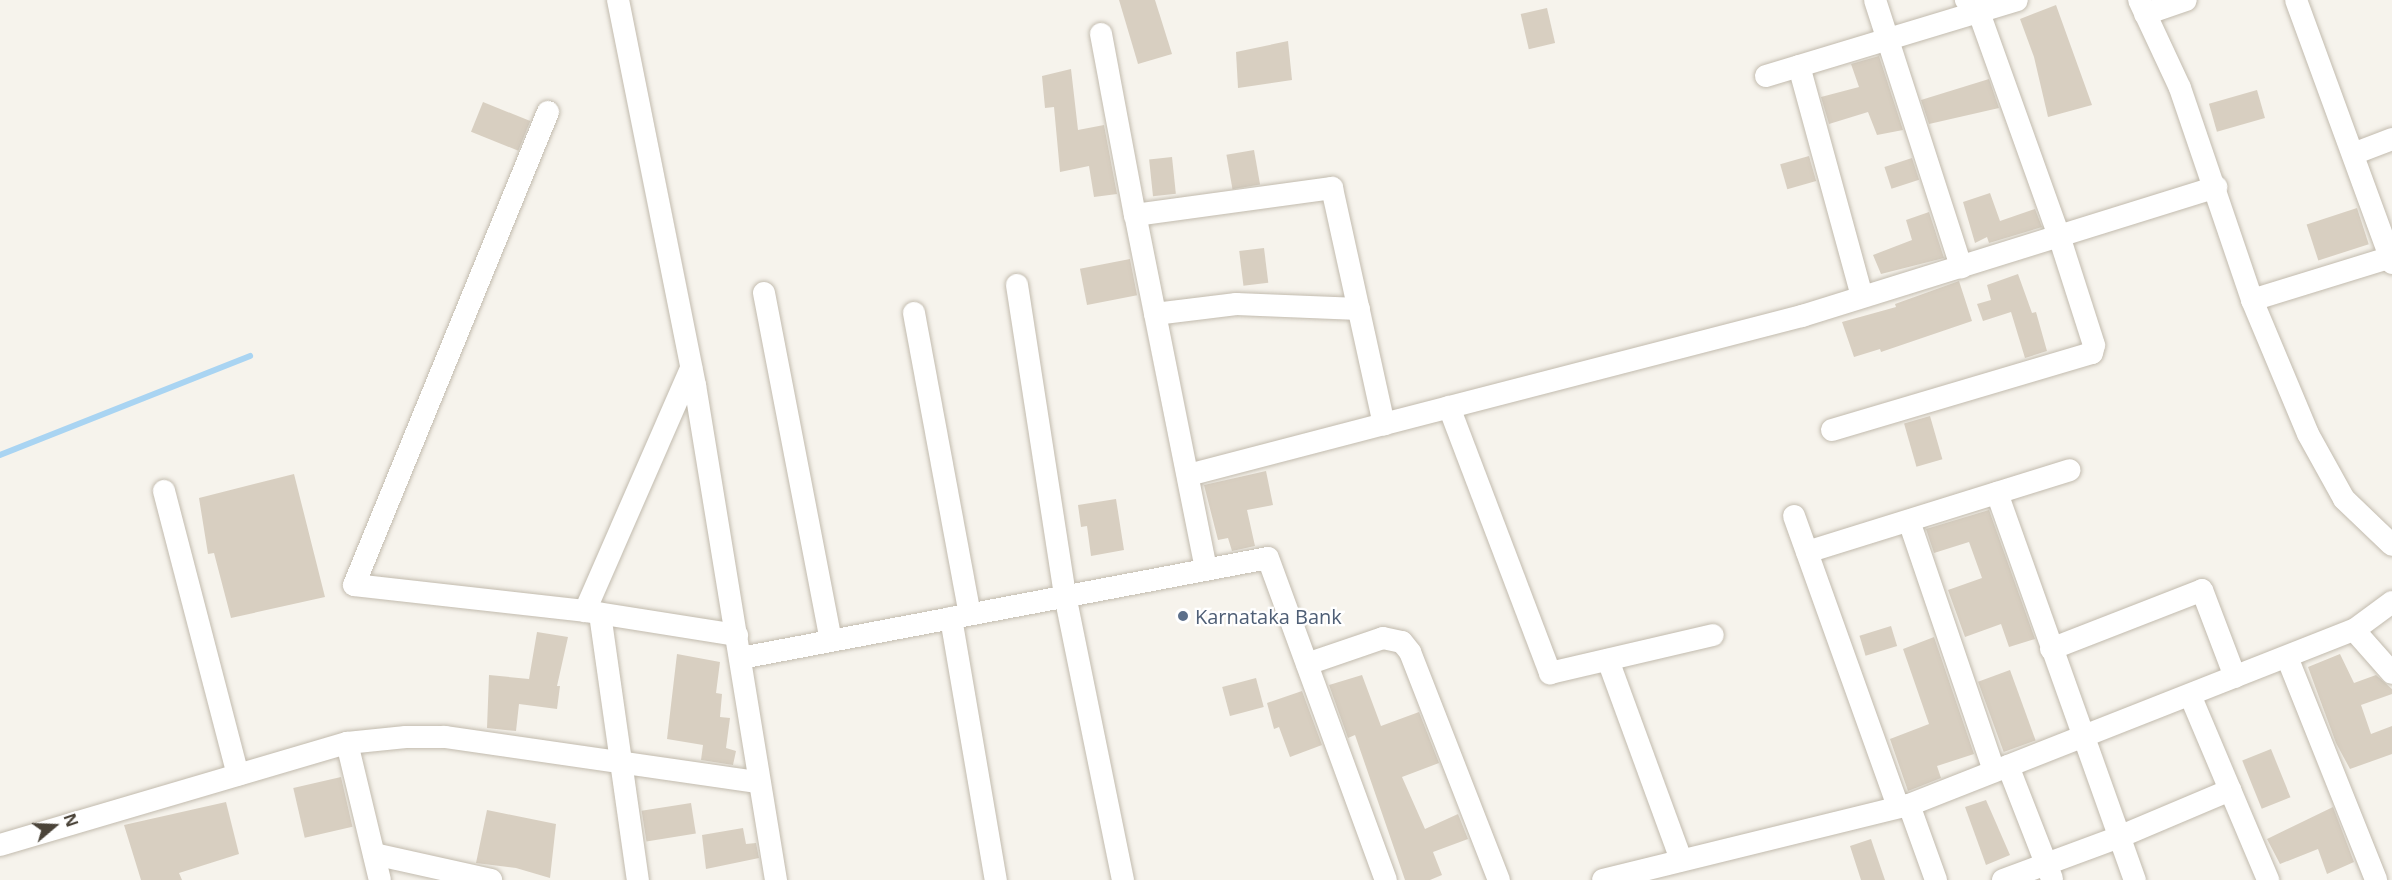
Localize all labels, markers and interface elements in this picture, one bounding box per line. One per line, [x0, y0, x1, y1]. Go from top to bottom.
place label: Karnataka Bank [1195, 604, 1342, 628]
marker: Karnataka Bank [1176, 609, 1190, 623]
north arrow [24, 796, 84, 856]
text: N [58, 810, 84, 830]

